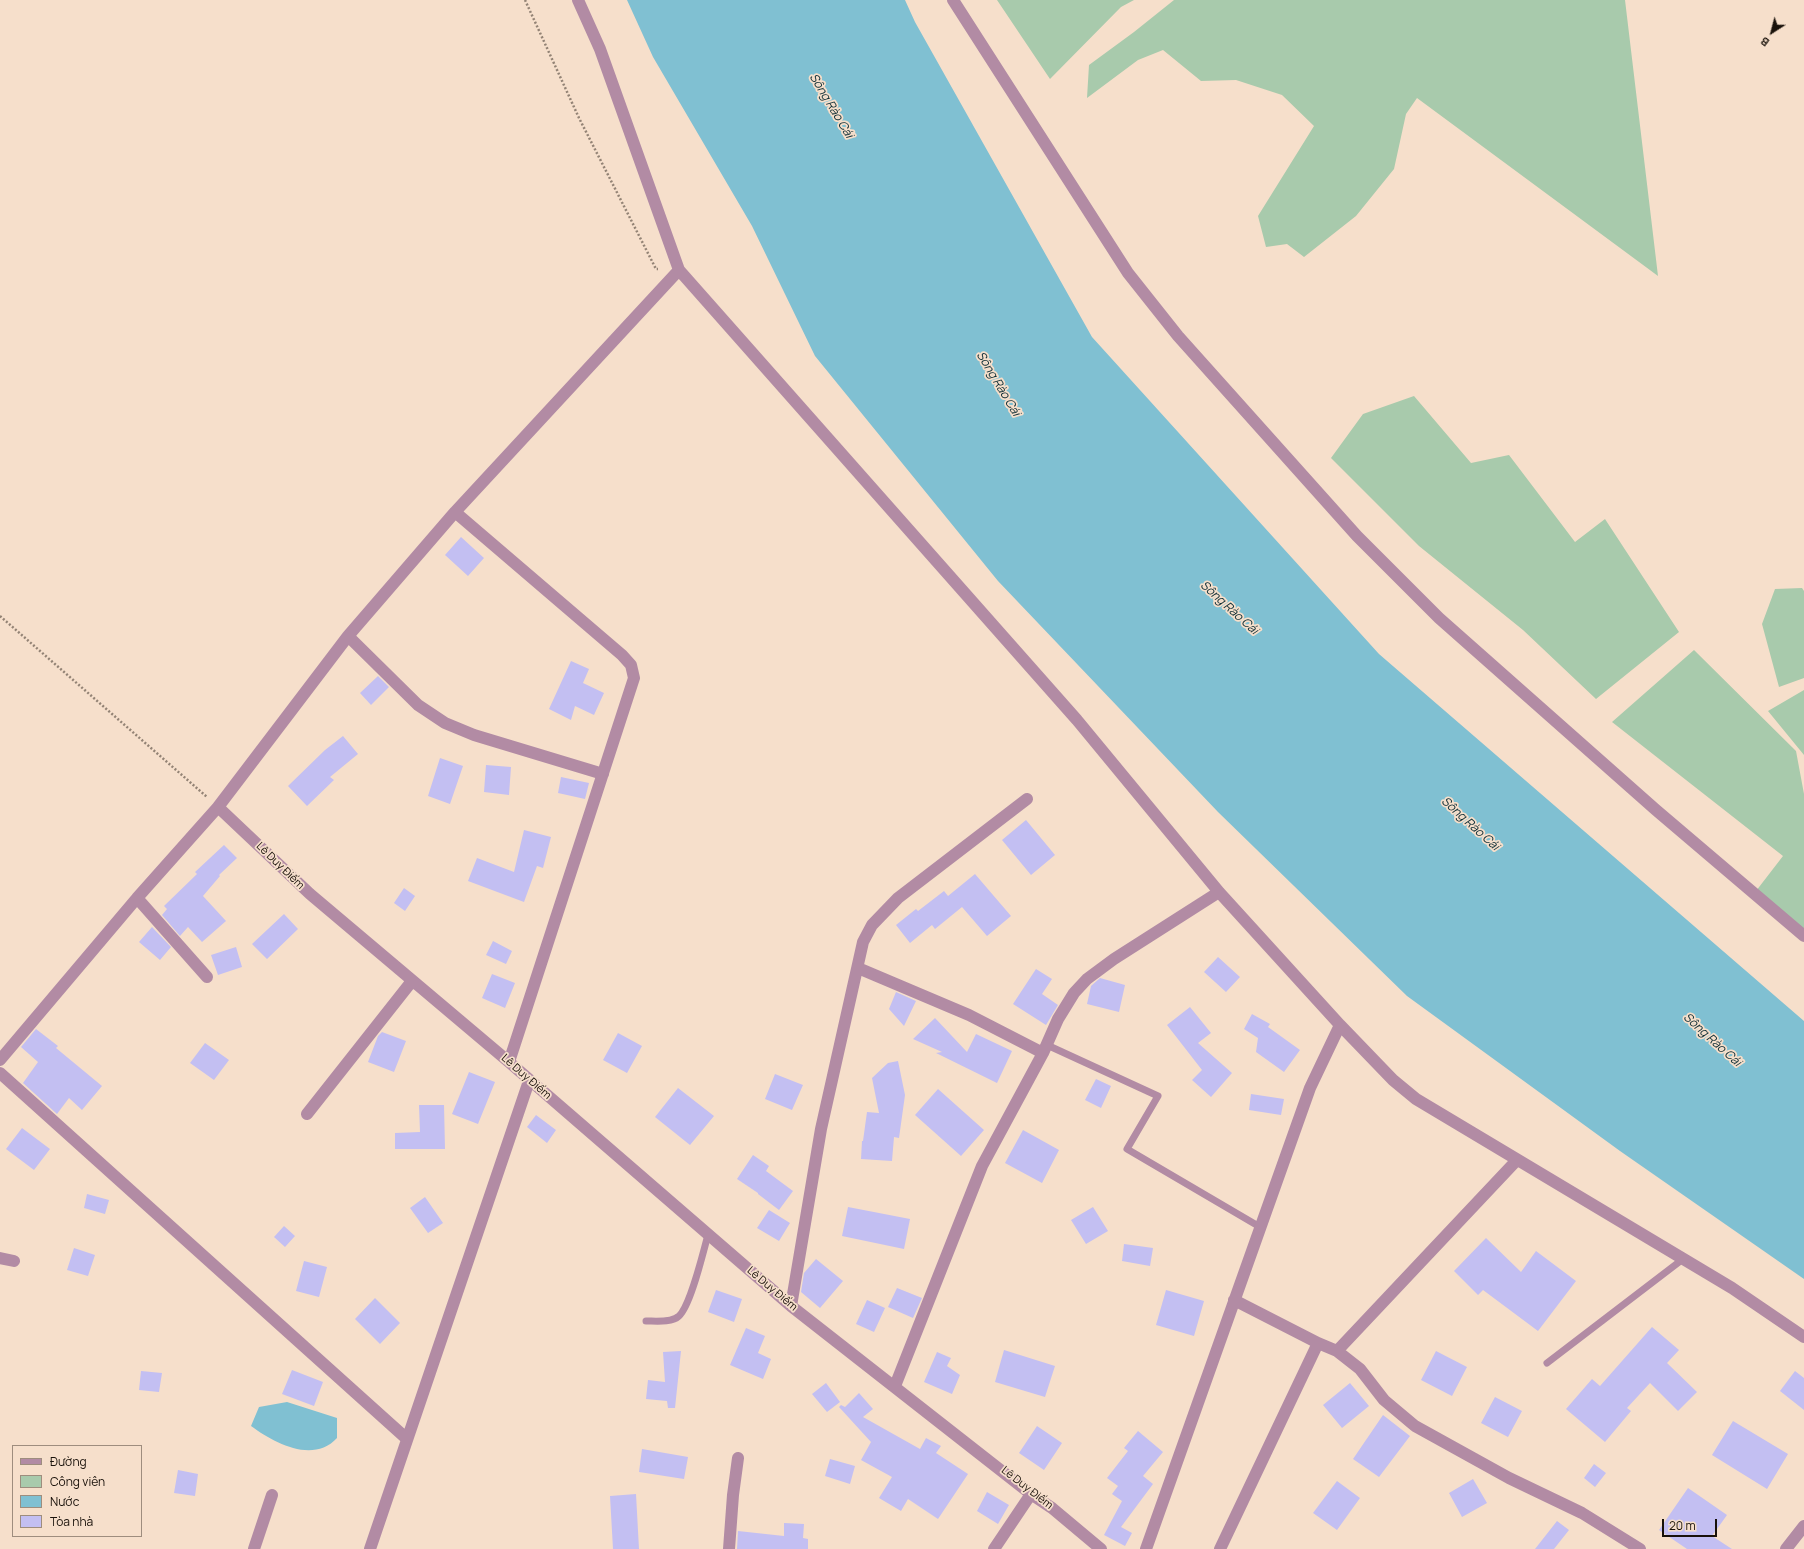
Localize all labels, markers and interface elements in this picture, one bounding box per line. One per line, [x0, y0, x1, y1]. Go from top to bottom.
north arrow [1752, 12, 1792, 52]
text: B [1757, 34, 1772, 50]
water label: Sông Rào Cái [806, 71, 856, 141]
water label: Sông Rào Cái [973, 349, 1023, 419]
water label: Sông Rào Cái [1197, 578, 1261, 638]
water label: Sông Rào Cái [1438, 794, 1502, 854]
street label: Lê Duy Điếm [253, 840, 307, 892]
water label: Sông Rào Cái [1680, 1010, 1744, 1070]
street label: Lê Duy Điếm [498, 1052, 554, 1102]
street label: Lê Duy Điếm [744, 1264, 800, 1314]
legend [12, 1445, 142, 1537]
text: Đường [50, 1453, 87, 1470]
street label: Lê Duy Điếm [999, 1464, 1055, 1512]
text: Công viên [50, 1473, 105, 1490]
text: Nước [50, 1493, 79, 1510]
scale bar [1664, 1511, 1719, 1537]
text: Tòa nhà [50, 1513, 93, 1530]
text: 20 m [1669, 1517, 1696, 1534]

